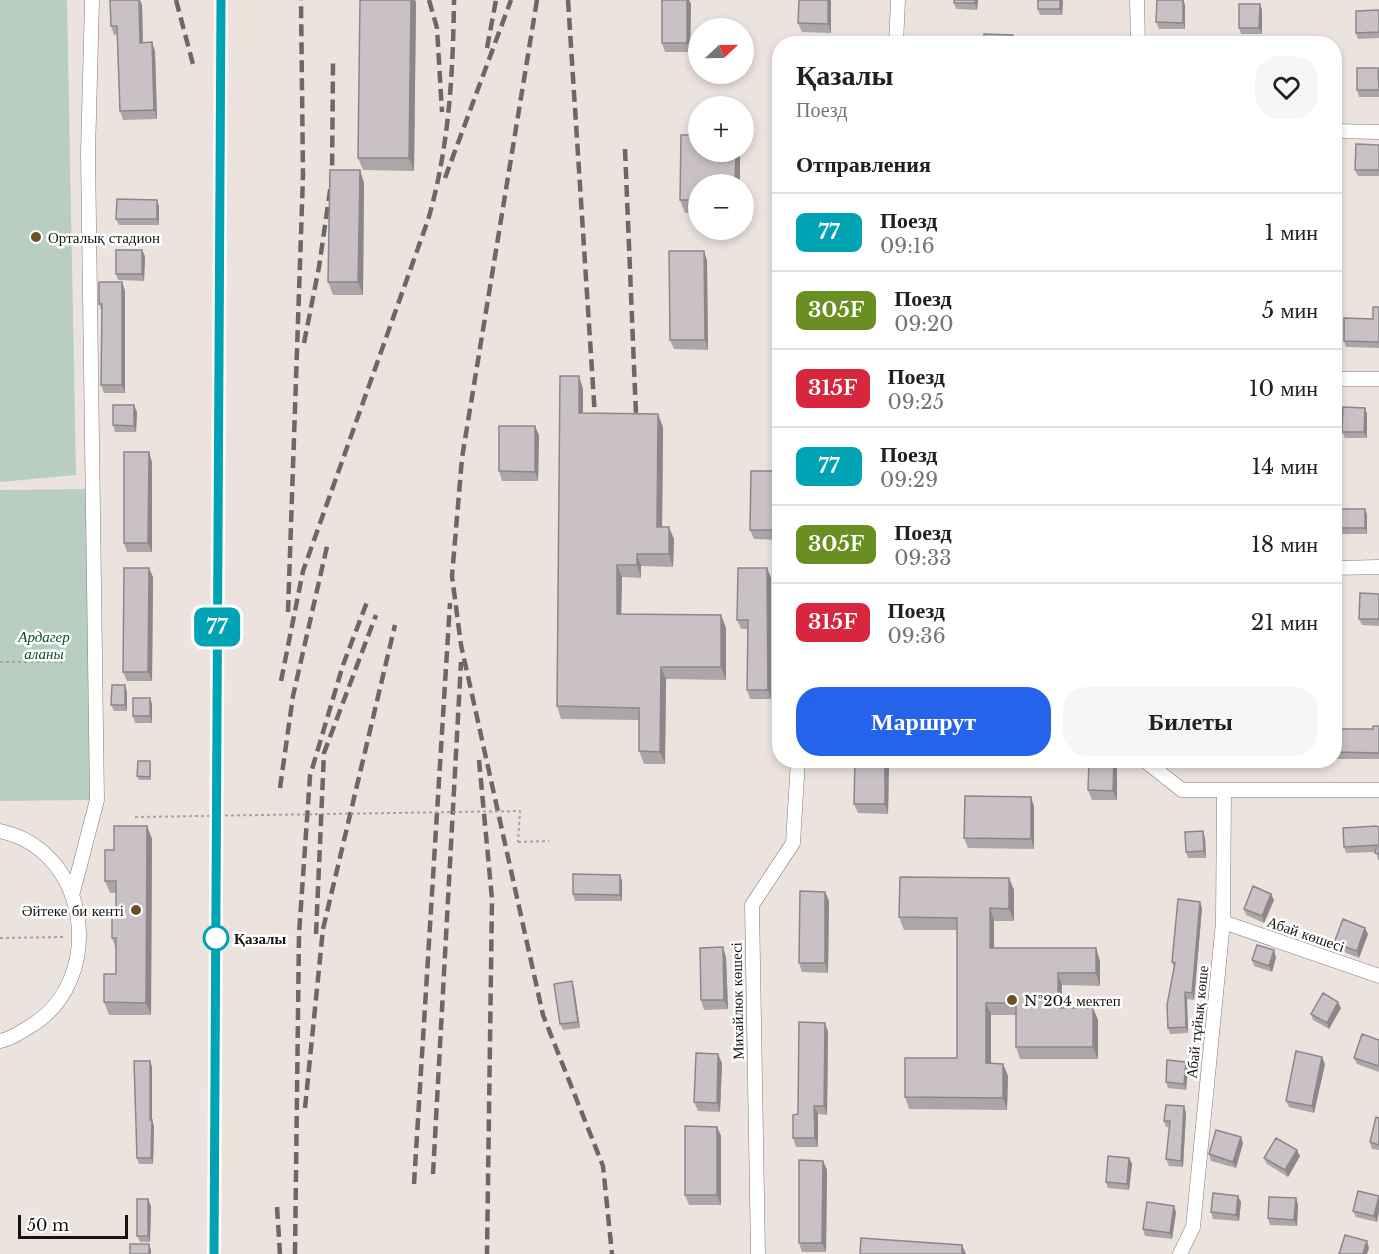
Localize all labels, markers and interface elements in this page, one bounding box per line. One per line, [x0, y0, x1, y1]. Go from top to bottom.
north arrow [688, 18, 754, 84]
map controls [688, 18, 754, 240]
button: heart [1255, 56, 1318, 119]
text: Қазалы [796, 58, 893, 93]
button: + [688, 96, 754, 162]
text: Поезд [796, 98, 848, 122]
text: Отправления [796, 151, 931, 178]
button: − [688, 174, 754, 240]
text: Поезд [880, 207, 937, 234]
text: 77 [818, 219, 840, 245]
text: 1 мин [1264, 219, 1318, 246]
place label: Орталық стадион [48, 228, 160, 247]
marker: Орталық стадион [29, 230, 43, 244]
text: 09:16 [880, 234, 935, 258]
text: Поезд [894, 285, 952, 312]
text: 305F [808, 297, 864, 323]
text: 5 мин [1262, 297, 1318, 324]
text: 09:20 [894, 312, 954, 336]
text: Поезд [888, 363, 945, 390]
text: 315F [808, 375, 858, 401]
text: 10 мин [1249, 375, 1318, 402]
text: 09:25 [888, 390, 944, 414]
text: Поезд [880, 441, 937, 468]
text: 77 [818, 453, 840, 479]
text: 14 мин [1252, 453, 1318, 480]
text: 09:29 [880, 468, 938, 492]
text: Поезд [894, 519, 952, 546]
text: 305F [808, 531, 864, 557]
text: 18 мин [1251, 531, 1318, 558]
text: 09:33 [894, 546, 952, 570]
text: Поезд [888, 597, 945, 624]
line badge: 77 [190, 608, 244, 646]
text: 315F [808, 609, 858, 635]
text: 21 мин [1251, 609, 1318, 636]
text: 77 [206, 614, 228, 640]
text: 09:36 [888, 624, 946, 648]
park label: Ардагер аланы [17, 627, 70, 663]
button: Маршрут [796, 687, 1051, 756]
button: Билеты [1063, 687, 1318, 756]
place label: Әйтеке би кенті [22, 901, 124, 920]
marker: Әйтеке би кенті [129, 903, 143, 917]
street label: Абай көшесі [1265, 912, 1347, 956]
marker: Қазалы [203, 925, 229, 951]
place label: Қазалы [234, 929, 286, 948]
street label: Михайлюк көшесі [726, 942, 748, 1060]
street label: Абай тұйық көше [1182, 964, 1212, 1079]
place label: №204 мектеп [1024, 991, 1121, 1010]
marker: №204 мектеп [1005, 993, 1019, 1007]
scale bar [18, 1212, 128, 1240]
text: 50 m [27, 1215, 69, 1235]

